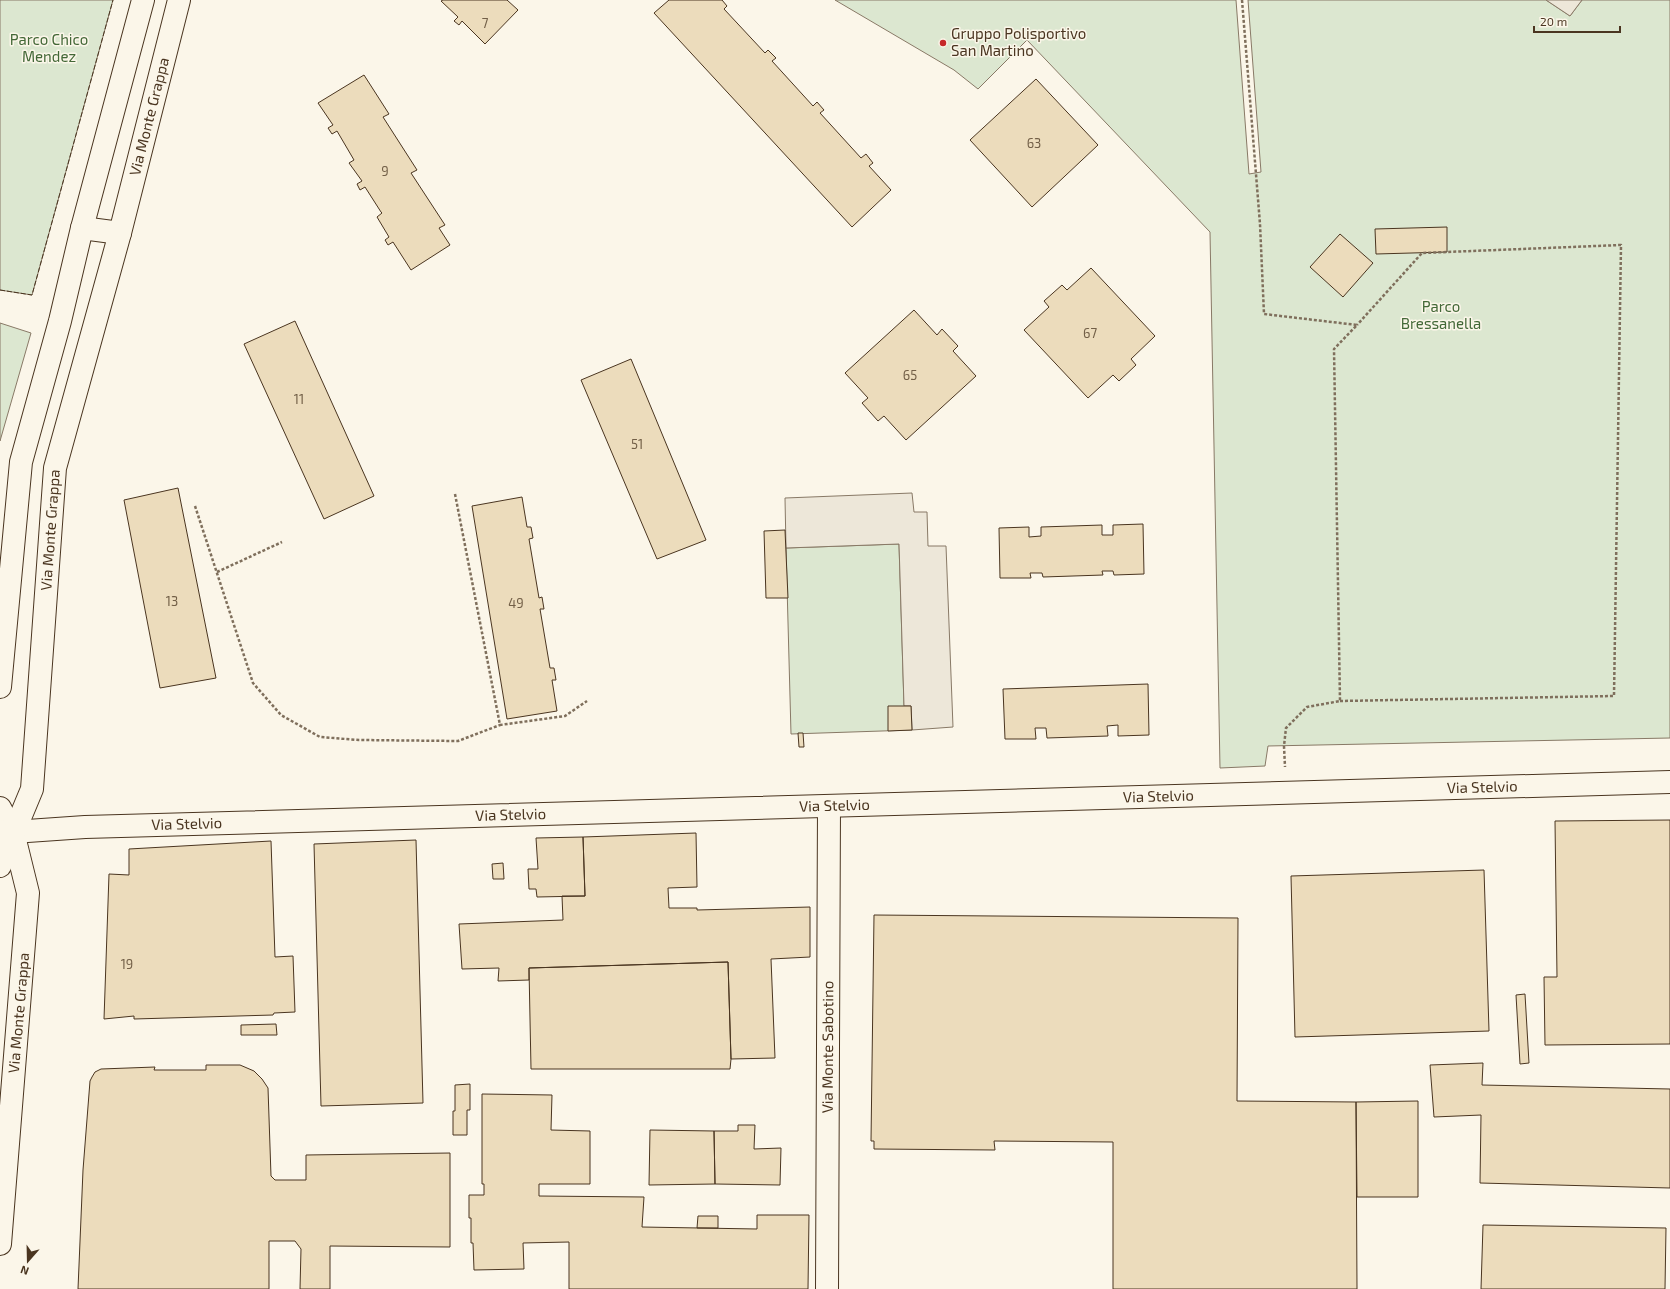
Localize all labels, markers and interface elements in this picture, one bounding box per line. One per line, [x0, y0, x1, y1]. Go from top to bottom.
scale bar [1534, 8, 1620, 34]
text: 20 m [1540, 14, 1567, 28]
house number: 7 [482, 15, 489, 31]
place label: Gruppo Polisportivo San Martino [951, 24, 1086, 59]
park label: Parco Chico Mendez [10, 30, 88, 65]
marker: Gruppo Polisportivo San Martino [938, 38, 948, 48]
street label: Via Monte Grappa [125, 55, 172, 177]
house number: 63 [1027, 135, 1041, 151]
house number: 9 [381, 163, 389, 179]
park label: Parco Bressanella [1401, 297, 1481, 332]
house number: 67 [1083, 325, 1097, 341]
house number: 65 [903, 367, 917, 383]
house number: 11 [294, 391, 304, 407]
house number: 51 [631, 436, 643, 452]
street label: Via Monte Grappa [36, 469, 63, 591]
house number: 13 [166, 593, 178, 609]
house number: 49 [508, 595, 524, 611]
street label: Via Stelvio [1446, 776, 1518, 796]
street label: Via Stelvio [1123, 786, 1194, 806]
street label: Via Stelvio [799, 795, 870, 815]
street label: Via Stelvio [475, 804, 546, 824]
street label: Via Stelvio [151, 813, 222, 833]
street label: Via Monte Grappa [4, 952, 32, 1074]
house number: 19 [121, 956, 133, 972]
street label: Via Monte Sabotino [818, 981, 836, 1113]
north arrow [8, 1241, 48, 1281]
text: N [18, 1263, 30, 1278]

